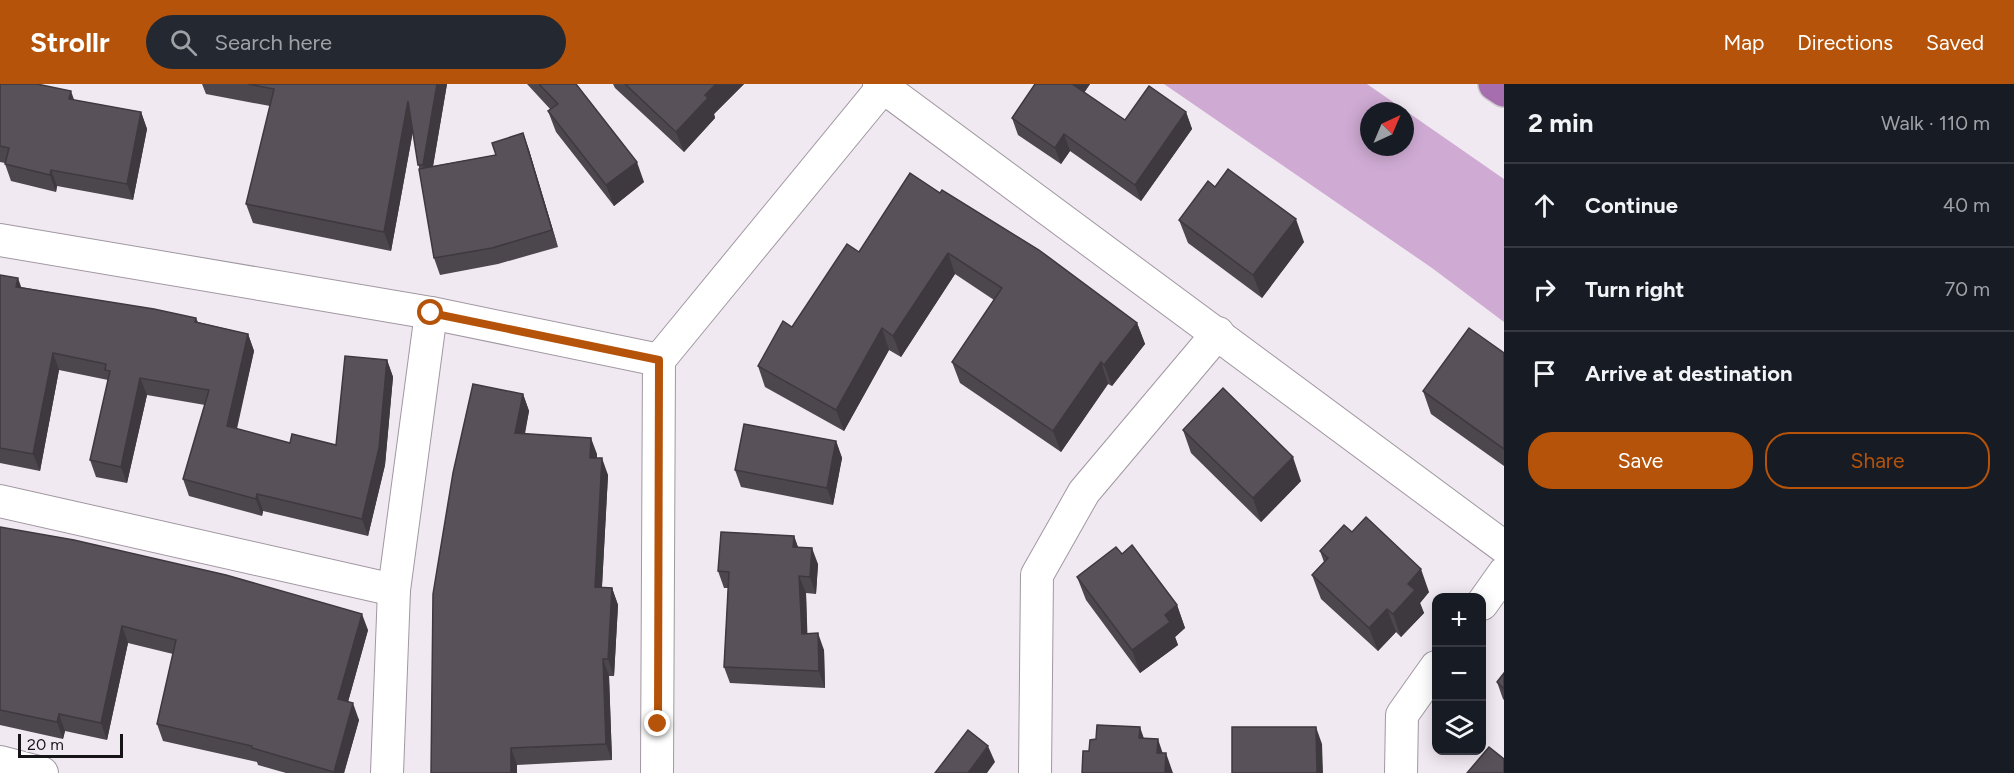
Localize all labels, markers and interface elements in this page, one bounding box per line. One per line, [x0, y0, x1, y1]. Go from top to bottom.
search box [146, 15, 566, 69]
text: Strollr [30, 25, 110, 59]
icon: search [167, 26, 200, 59]
text: Search here [215, 29, 332, 56]
text: Map [1723, 30, 1764, 55]
text: Directions [1797, 30, 1893, 55]
text: Saved [1926, 30, 1984, 55]
north arrow [1360, 102, 1414, 156]
text: 2 min [1528, 107, 1594, 139]
text: Walk · 110 m [1881, 111, 1990, 135]
icon: ahead [1528, 189, 1561, 222]
text: Continue [1585, 192, 1678, 219]
text: 40 m [1943, 193, 1990, 217]
icon: right [1528, 273, 1561, 306]
text: Turn right [1585, 276, 1684, 303]
text: 70 m [1944, 277, 1990, 301]
route start [417, 299, 443, 325]
icon: arrive [1528, 357, 1561, 390]
text: Arrive at destination [1585, 360, 1793, 387]
button: Save [1528, 432, 1753, 489]
button: Share [1765, 432, 1990, 489]
map controls [1432, 593, 1486, 755]
button: + [1432, 593, 1486, 647]
button: − [1432, 647, 1486, 701]
button: layers [1432, 701, 1486, 755]
route end [644, 710, 670, 736]
scale bar [18, 731, 123, 758]
text: 20 m [27, 735, 64, 754]

